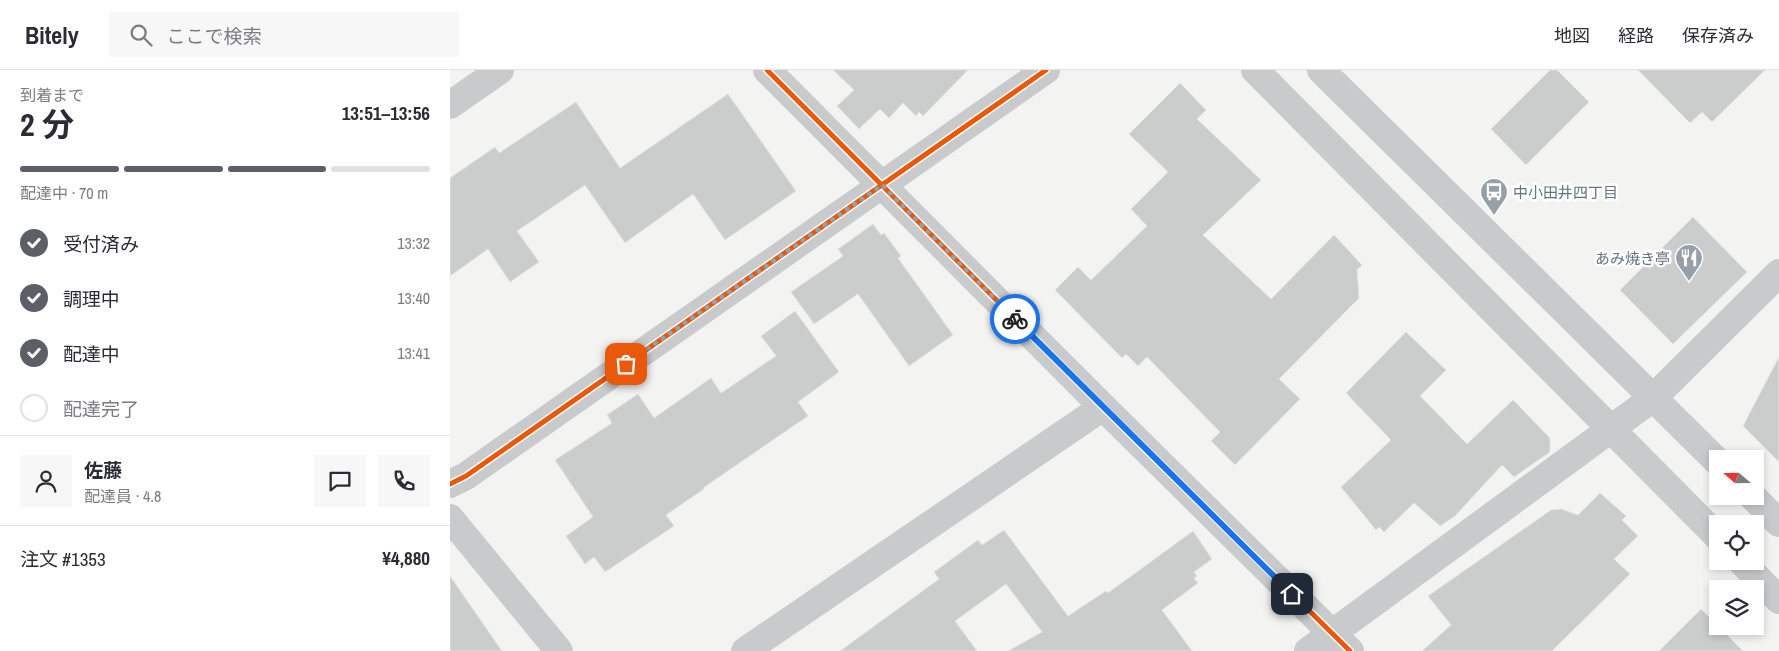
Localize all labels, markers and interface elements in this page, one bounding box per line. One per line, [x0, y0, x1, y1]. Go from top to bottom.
search box [109, 12, 459, 57]
text: Bitely [25, 19, 79, 51]
icon: search [127, 21, 155, 49]
text: ここで検索 [167, 23, 262, 49]
text: 地図 [1554, 23, 1590, 48]
text: 経路 [1618, 23, 1654, 48]
text: 保存済み [1682, 23, 1754, 48]
text: 到着まで [20, 84, 84, 106]
text: 13:51–13:56 [342, 100, 430, 126]
text: 2 分 [20, 103, 74, 146]
bus stop icon: 中小田井四丁目 [1479, 177, 1509, 216]
text: 配達中 · 70 m [20, 182, 108, 204]
place label: 中小田井四丁目 [1513, 182, 1618, 203]
icon: check [20, 229, 48, 257]
text: 受付済み [63, 231, 139, 257]
text: 13:32 [397, 232, 430, 254]
restaurant icon: あみ焼き亭 [1674, 243, 1704, 282]
place label: あみ焼き亭 [1595, 248, 1670, 269]
icon: check [20, 284, 48, 312]
text: 調理中 [63, 286, 120, 312]
text: 13:40 [397, 287, 430, 309]
courier [990, 294, 1040, 344]
icon: bike [1001, 305, 1029, 333]
icon: check [20, 339, 48, 367]
text: 配達中 [63, 341, 120, 367]
text: 13:41 [397, 342, 430, 364]
pin [605, 343, 647, 385]
icon: bag [612, 350, 640, 378]
text: 配達完了 [63, 396, 139, 422]
north arrow [1709, 450, 1764, 505]
map controls [1709, 450, 1764, 635]
button: person [20, 455, 72, 507]
button: chat [314, 455, 366, 507]
button: phone [378, 455, 430, 507]
text: 佐藤 [84, 457, 122, 483]
text: 配達員 · 4.8 [84, 485, 161, 507]
button: locate [1709, 515, 1764, 570]
text: ¥4,880 [382, 545, 430, 571]
text: 注文 #1353 [20, 546, 106, 572]
pin [1271, 573, 1313, 615]
icon: home [1278, 580, 1306, 608]
button: layers [1709, 580, 1764, 635]

